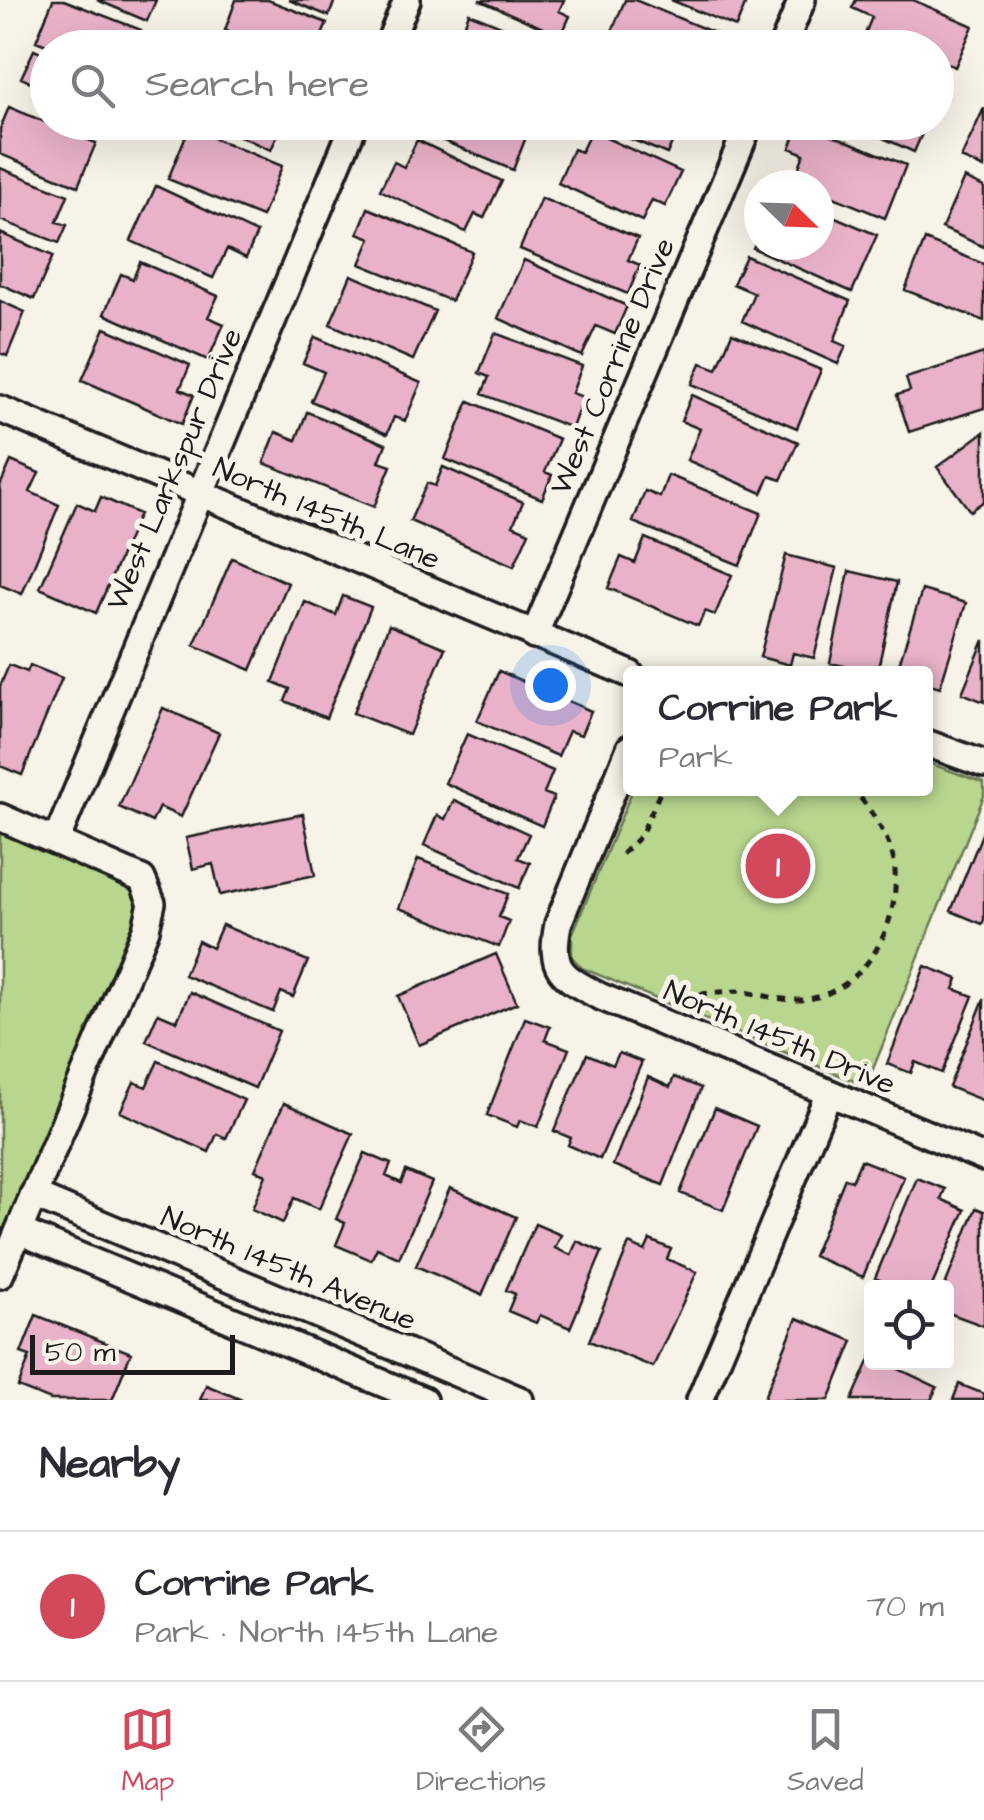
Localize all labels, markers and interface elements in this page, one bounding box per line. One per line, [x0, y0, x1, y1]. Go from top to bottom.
search box [30, 30, 954, 140]
icon: search [65, 58, 120, 113]
text: Search here [145, 59, 369, 111]
north arrow [744, 170, 834, 260]
street label: West Corrine Drive [540, 232, 686, 501]
street label: West Larkspur Drive [96, 322, 253, 617]
street label: North 145th Lane [207, 447, 447, 581]
your location [525, 660, 576, 711]
popup [623, 666, 933, 796]
text: Corrine Park [659, 683, 897, 735]
text: Park [659, 735, 733, 780]
pin: 1 [746, 828, 810, 904]
street label: North 145th Drive [657, 970, 902, 1106]
street label: North 145th Avenue [155, 1196, 423, 1342]
map controls [864, 1280, 954, 1370]
button: locate [864, 1280, 954, 1370]
scale bar [30, 1330, 235, 1374]
text: 50 m [45, 1333, 116, 1372]
text: Nearby [40, 1436, 180, 1494]
text: Corrine Park [135, 1558, 374, 1610]
text: 1 [70, 1584, 75, 1629]
text: 70 m [866, 1584, 944, 1629]
text: Park · North 145th Lane [135, 1610, 498, 1655]
tab: Map [120, 1702, 175, 1801]
tab: Directions [416, 1702, 546, 1801]
tab: Saved [787, 1702, 864, 1801]

